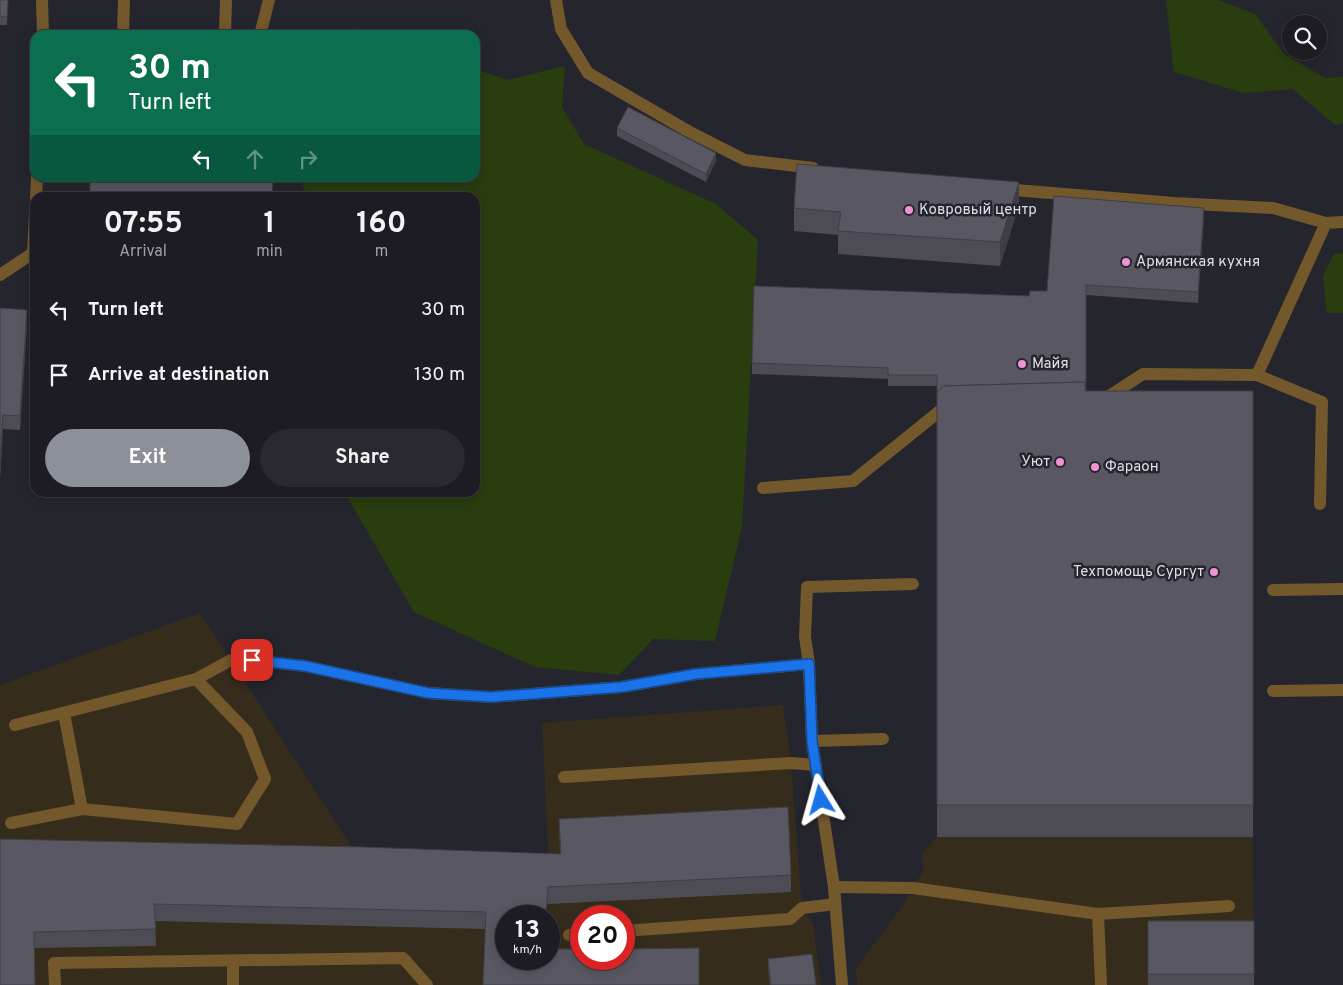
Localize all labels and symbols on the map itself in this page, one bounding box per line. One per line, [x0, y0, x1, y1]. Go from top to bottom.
place label: Ковровый центр [919, 201, 1037, 220]
marker: Ковровый центр [903, 204, 915, 216]
place label: Армянская кухня [1136, 253, 1260, 272]
marker: Армянская кухня [1120, 256, 1132, 268]
place label: Майя [1032, 355, 1069, 374]
marker: Майя [1016, 358, 1028, 370]
place label: Уют [1021, 453, 1050, 472]
marker: Уют [1054, 456, 1066, 468]
place label: Фараон [1105, 458, 1159, 477]
marker: Фараон [1089, 461, 1101, 473]
place label: Техпомощь Сургут [1073, 563, 1204, 582]
marker: Техпомощь Сургут [1208, 566, 1220, 578]
pin [231, 639, 273, 681]
position arrow [794, 773, 846, 825]
speed limit sign: 20 [570, 905, 635, 970]

